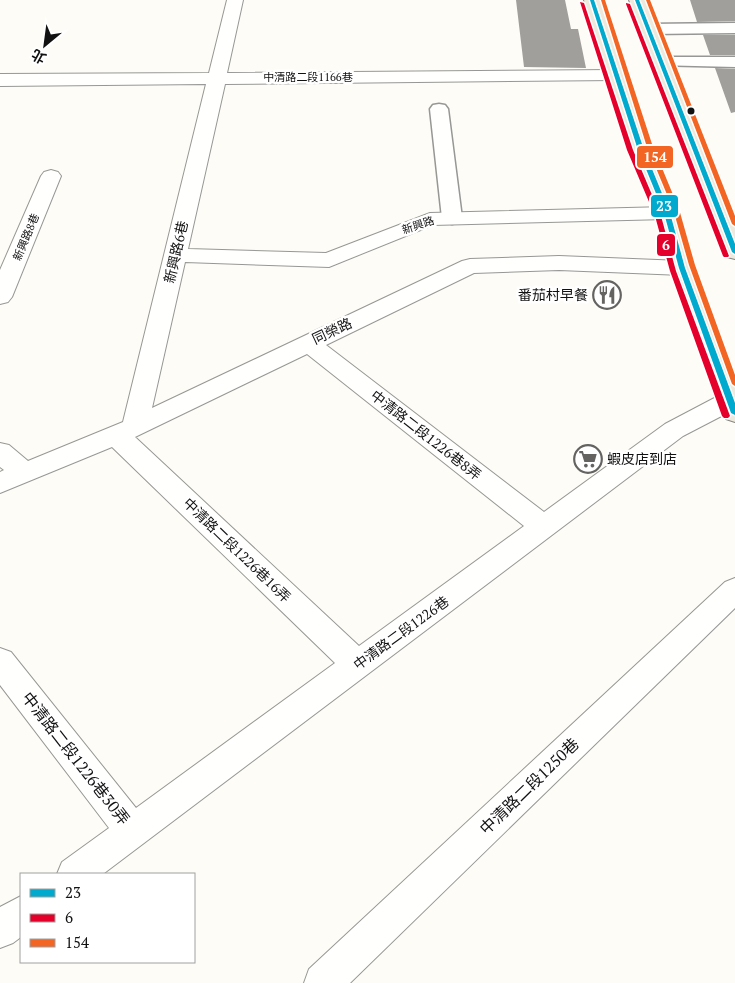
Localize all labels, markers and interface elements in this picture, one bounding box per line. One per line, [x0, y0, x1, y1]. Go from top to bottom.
north arrow [20, 20, 70, 70]
text: 北 [28, 45, 49, 69]
street label: 中清路二段1166巷 [263, 70, 353, 84]
unlabelled marker [686, 106, 696, 116]
line badge: 154 [636, 145, 674, 169]
text: 154 [643, 147, 667, 166]
line badge: 23 [650, 194, 679, 218]
text: 23 [656, 196, 672, 215]
street label: 新興路8巷 [10, 211, 42, 263]
street label: 新興路 [400, 213, 436, 237]
street label: 新興路6巷 [159, 219, 192, 285]
line badge: 6 [656, 233, 676, 257]
text: 6 [662, 235, 670, 254]
restaurant icon: 番茄村早餐 [592, 280, 622, 310]
place label: 番茄村早餐 [518, 285, 588, 304]
street label: 同榮路 [309, 313, 355, 348]
street label: 中清路二段1226巷8弄 [367, 385, 485, 484]
supermarket icon: 蝦皮店到店 [573, 444, 603, 474]
place label: 蝦皮店到店 [607, 449, 677, 468]
street label: 中清路二段1226巷16弄 [179, 493, 295, 606]
street label: 中清路二段1226巷 [349, 591, 452, 674]
street label: 中清路二段1226巷30弄 [17, 687, 135, 829]
street label: 中清路二段1250巷 [475, 733, 583, 839]
legend [20, 873, 195, 963]
text: 23 [65, 882, 81, 902]
text: 6 [65, 907, 73, 927]
text: 154 [65, 932, 89, 952]

